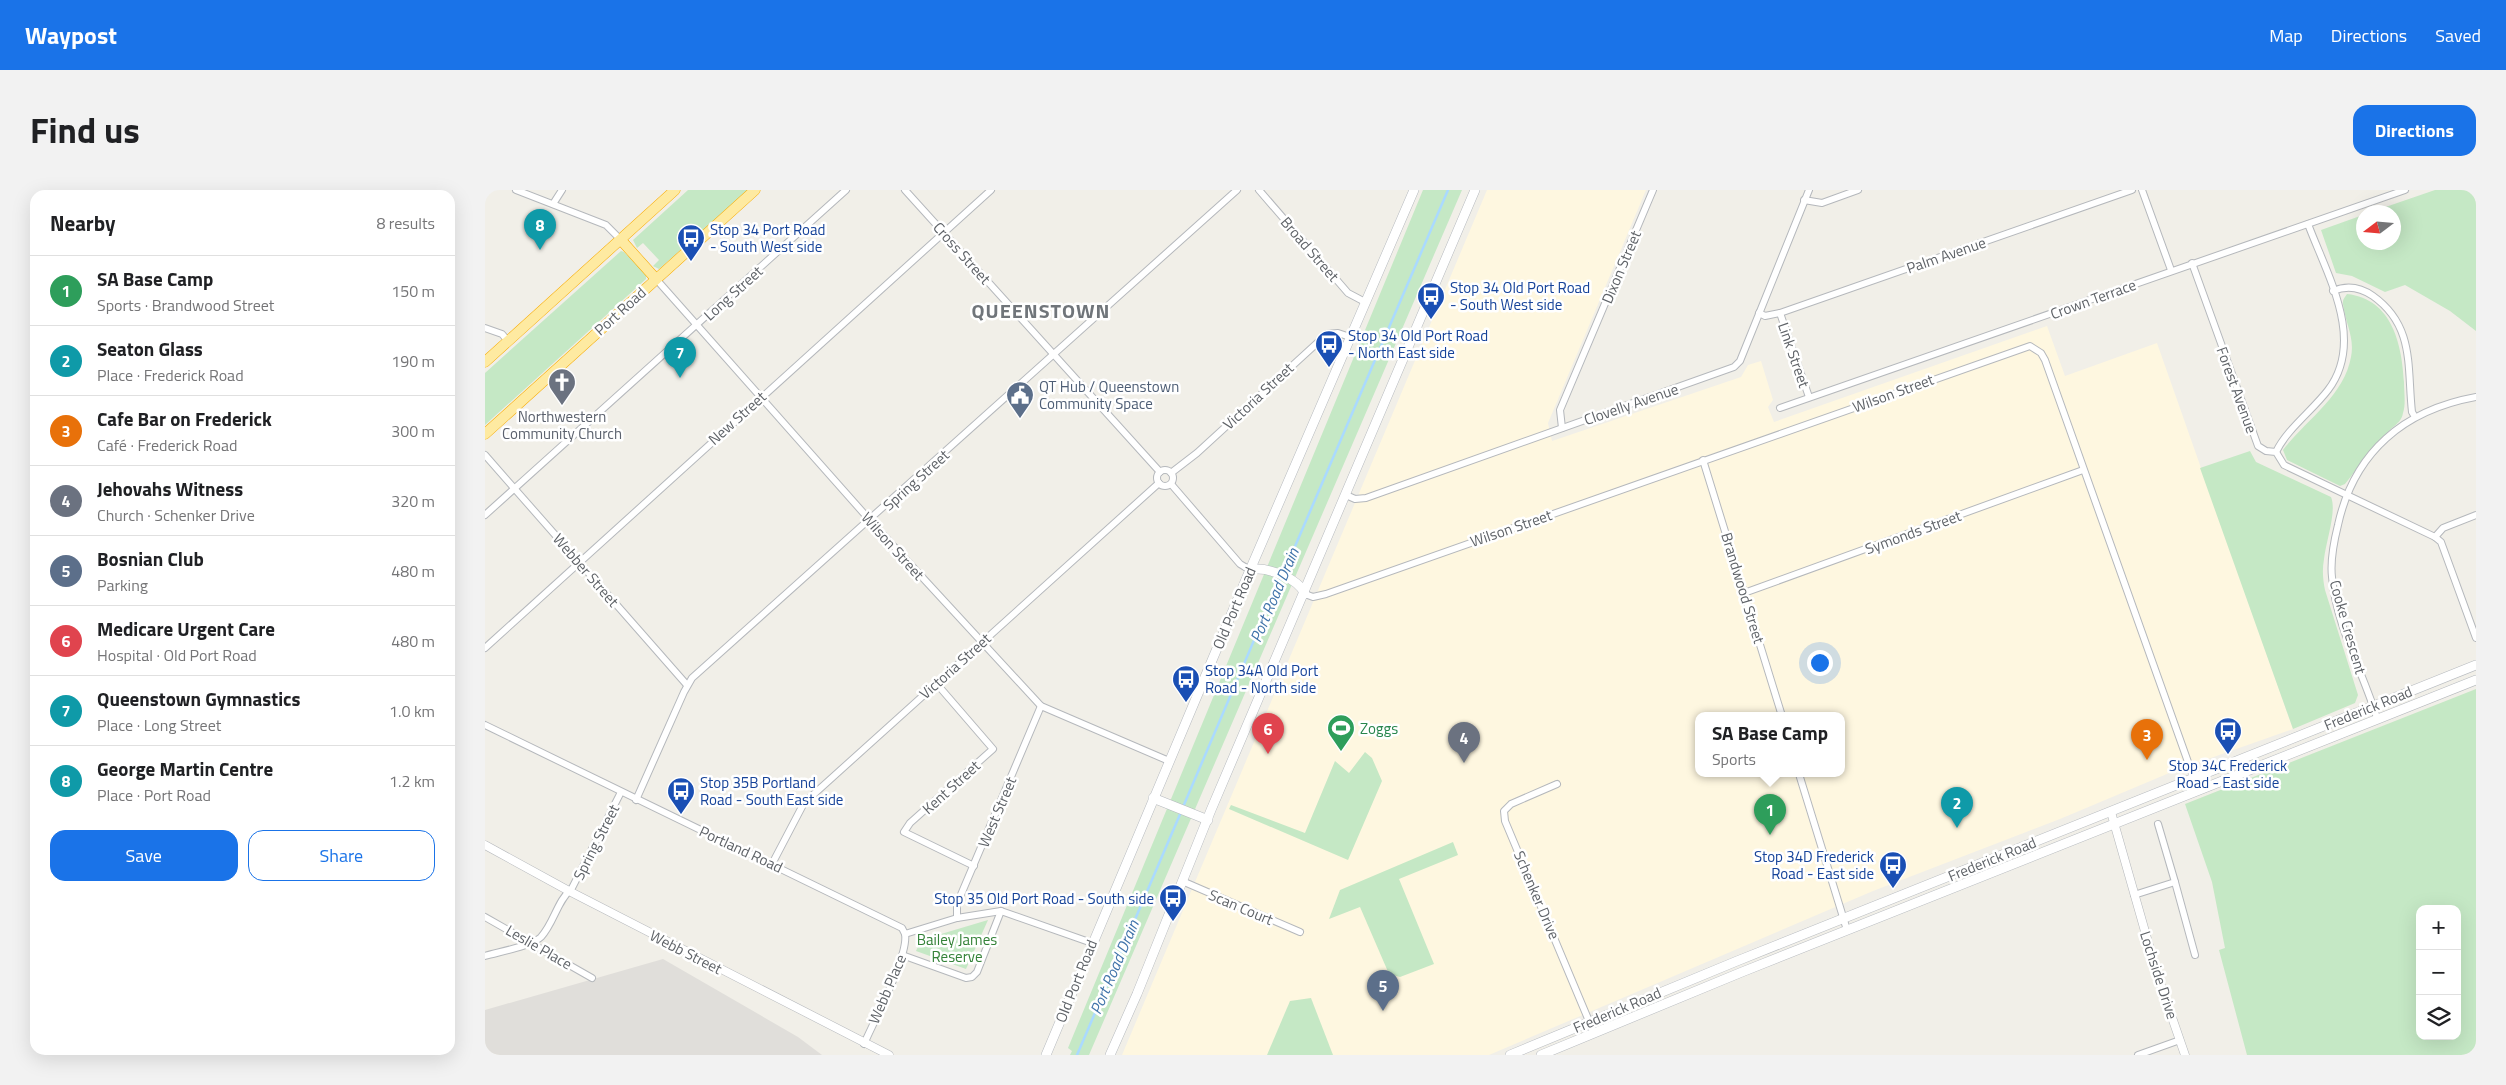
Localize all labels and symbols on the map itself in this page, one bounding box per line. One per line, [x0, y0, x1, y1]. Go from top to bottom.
north arrow [2356, 205, 2401, 250]
pin: 8 [524, 209, 556, 250]
street label: Broad Street [1275, 211, 1345, 287]
street label: Cross Street [928, 217, 997, 290]
place label: Stop 34 Port Road - South West side [710, 218, 825, 258]
bus stop icon: Stop 34 Port Road - South West side [676, 223, 706, 262]
street label: Dixon Street [1595, 226, 1647, 307]
street label: Palm Avenue [1903, 231, 1989, 279]
street label: Long Street [698, 260, 768, 326]
street label: Crown Terrace [2047, 273, 2139, 325]
place label: Stop 34 Old Port Road - South West side [1450, 276, 1590, 316]
street label: Port Road [589, 281, 651, 341]
bus stop icon: Stop 34 Old Port Road - South West side [1416, 281, 1446, 320]
district label: QUEENSTOWN [972, 295, 1110, 326]
street label: Link Street [1772, 319, 1816, 391]
place label: Stop 34 Old Port Road - North East side [1348, 324, 1488, 364]
bus stop icon: Stop 34 Old Port Road - North East side [1314, 329, 1344, 368]
pin: 7 [664, 337, 696, 378]
street label: Forest Avenue [2211, 343, 2263, 437]
street label: Victoria Street [1217, 357, 1299, 435]
church icon: Northwestern Community Church [547, 367, 577, 406]
street label: Wilson Street [1849, 367, 1938, 418]
place label: QT Hub / Queenstown Community Space [1039, 375, 1179, 415]
street label: Clovelly Avenue [1581, 377, 1681, 431]
public building icon: QT Hub / Queenstown Community Space [1005, 380, 1035, 419]
street label: New Street [703, 385, 772, 450]
place label: Northwestern Community Church [502, 405, 622, 445]
street label: Spring Street [878, 443, 955, 516]
street label: Wilson Street [1467, 503, 1556, 553]
street label: Symonds Street [1862, 504, 1965, 560]
street label: Wilson Street [856, 507, 930, 586]
street label: Webber Street [547, 528, 625, 612]
street label: Brandwood Street [1715, 530, 1771, 647]
water label: Port Road Drain [1243, 543, 1305, 646]
street label: Old Port Road [1206, 563, 1262, 653]
street label: Cooke Crescent [2324, 577, 2373, 677]
street label: Victoria Street [914, 627, 997, 705]
your location [1807, 650, 1833, 676]
place label: Stop 34A Old Port Road - North side [1205, 659, 1319, 699]
bus stop icon: Stop 34A Old Port Road - North side [1171, 664, 1201, 703]
street label: Frederick Road [2320, 680, 2416, 736]
pin: 6 [1252, 713, 1284, 754]
sports icon: Zoggs [1326, 713, 1356, 752]
bus stop icon: Stop 34C Frederick Road - East side [2213, 716, 2243, 755]
place label: Zoggs [1360, 717, 1398, 740]
pin: 3 [2131, 719, 2163, 760]
pin: 4 [1448, 722, 1480, 763]
street label: Kent Street [917, 754, 986, 819]
place label: Stop 34C Frederick Road - East side [2169, 754, 2287, 794]
place label: Stop 35B Portland Road - South East side [700, 771, 843, 811]
street label: West Street [972, 772, 1022, 851]
bus stop icon: Stop 35B Portland Road - South East side [666, 776, 696, 815]
pin: 2 [1941, 787, 1973, 828]
pin: 1 [1754, 794, 1786, 835]
street label: Spring Street [567, 799, 625, 884]
street label: Portland Road [695, 820, 787, 878]
street label: Frederick Road [1944, 831, 2040, 887]
place label: Stop 34D Frederick Road - East side [1754, 845, 1874, 885]
street label: Schenker Drive [1508, 847, 1566, 943]
bus stop icon: Stop 34D Frederick Road - East side [1878, 850, 1908, 889]
bus stop icon: Stop 35 Old Port Road - South side [1158, 883, 1188, 922]
street label: Scan Court [1205, 883, 1277, 931]
place label: Stop 35 Old Port Road - South side [934, 887, 1154, 910]
water label: Port Road Drain [1083, 915, 1145, 1018]
street label: Leslie Place [502, 919, 576, 975]
street label: Webb Street [646, 924, 727, 980]
park label: Bailey James Reserve [917, 928, 997, 968]
street label: Lochside Drive [2134, 928, 2184, 1022]
street label: Old Port Road [1049, 936, 1103, 1026]
street label: Webb Place [862, 951, 912, 1027]
pin: 5 [1367, 970, 1399, 1011]
street label: Frederick Road [1569, 981, 1665, 1039]

